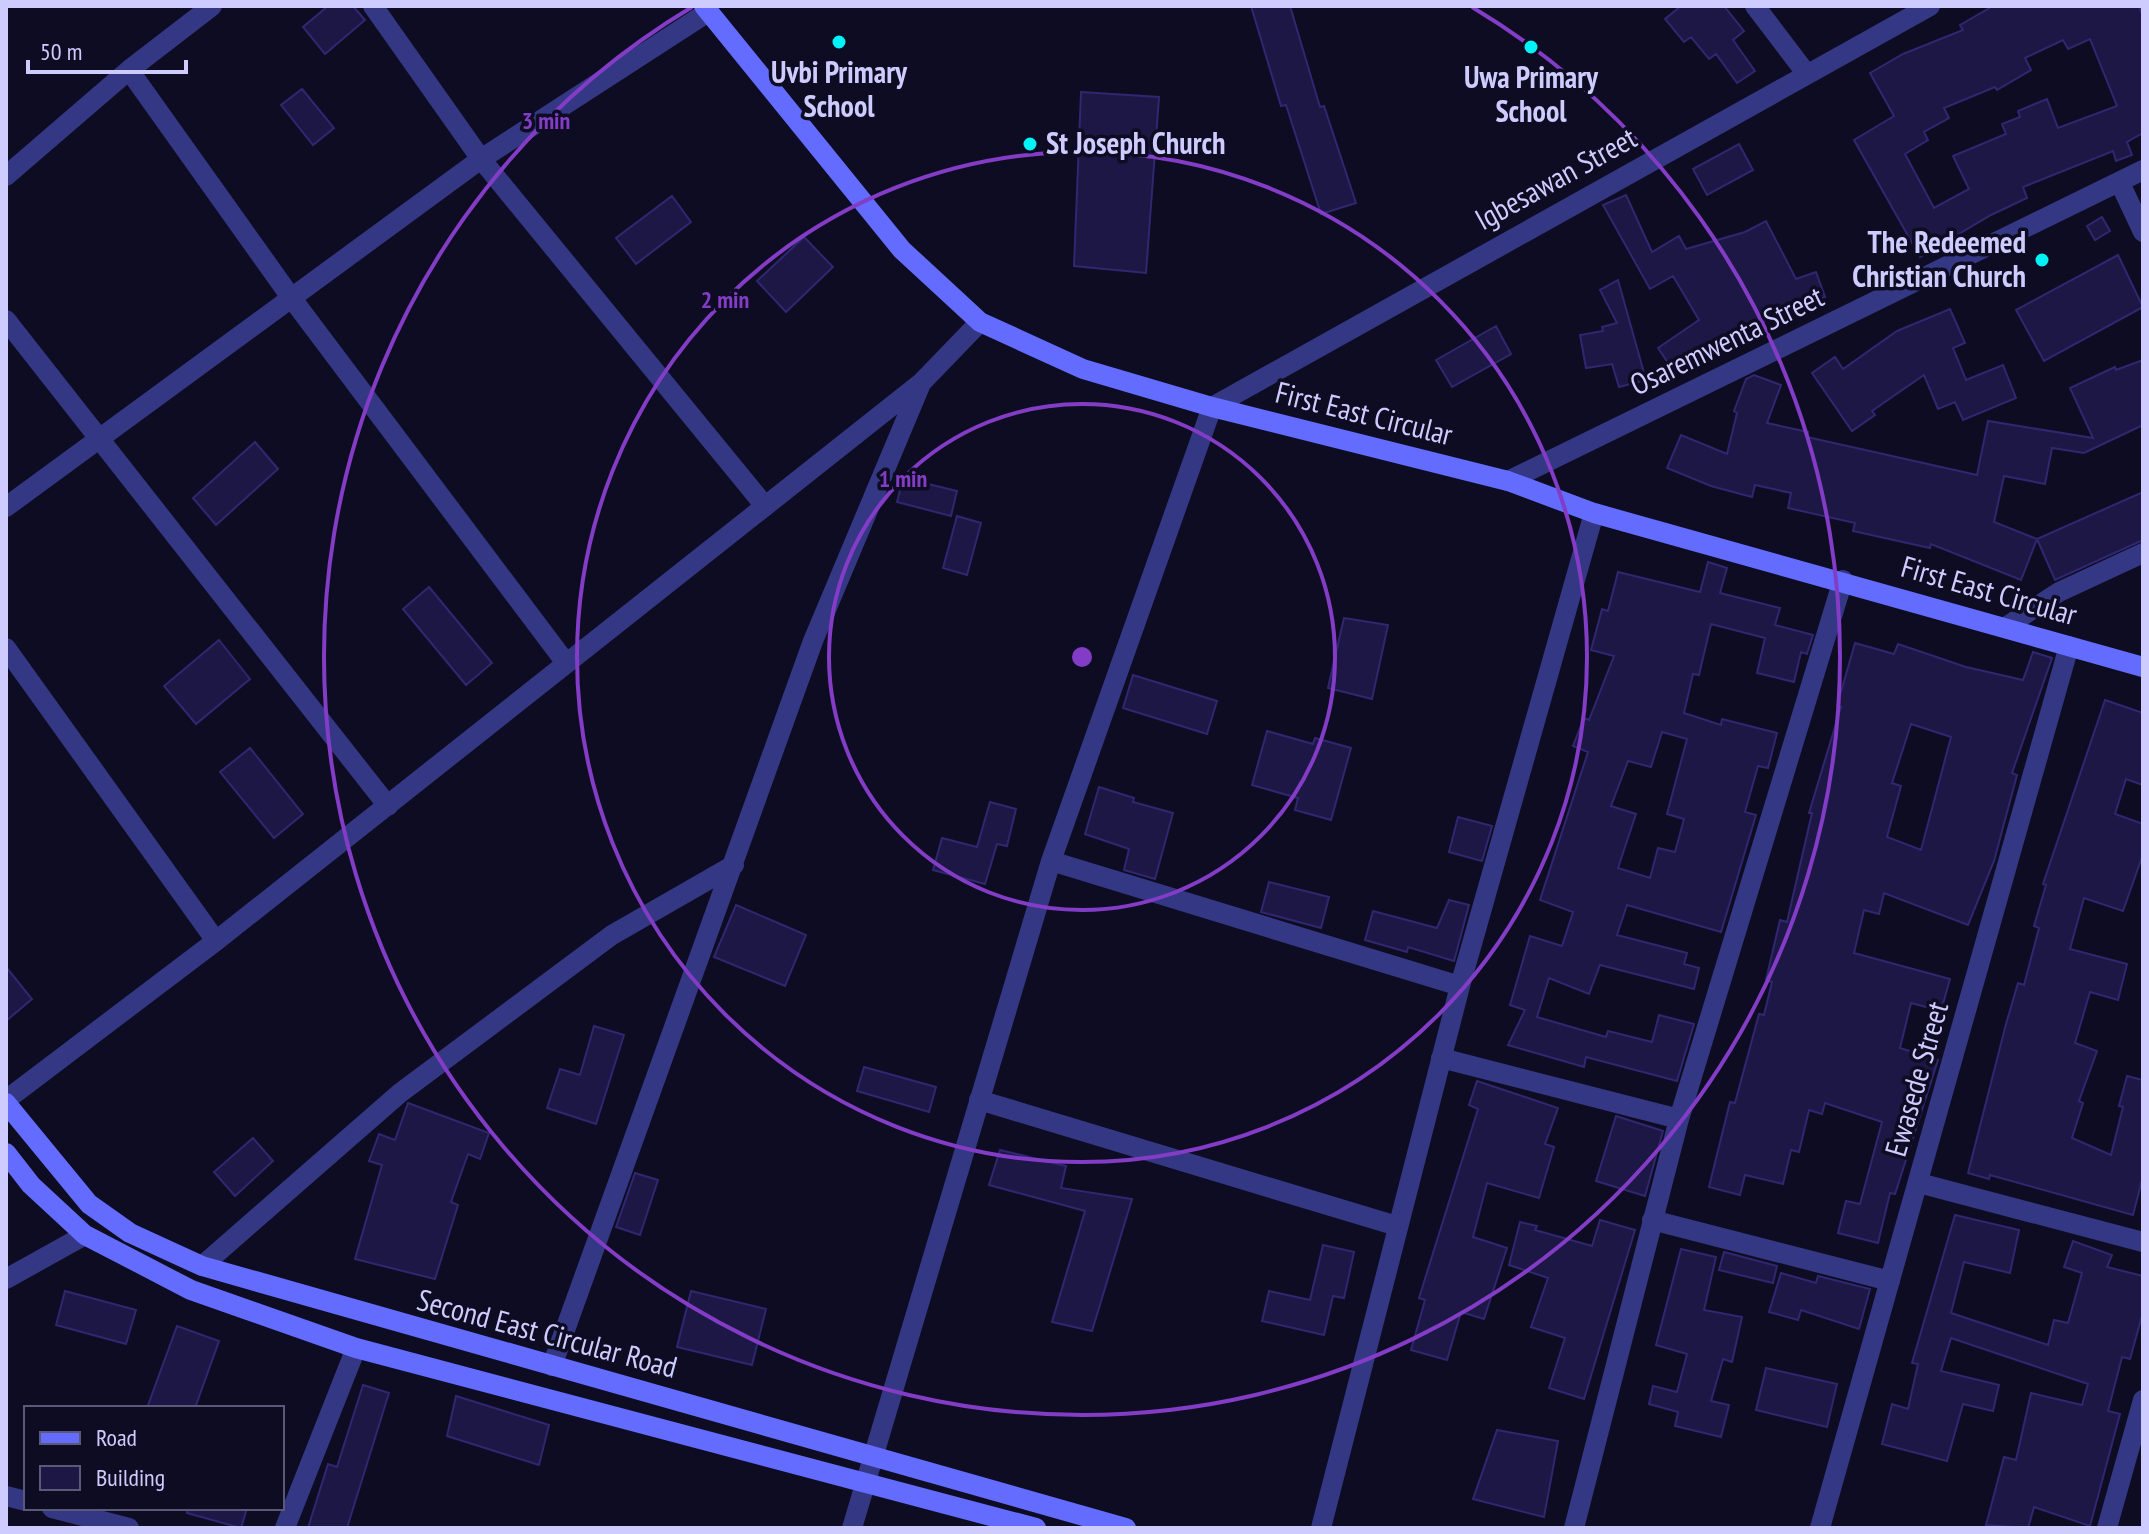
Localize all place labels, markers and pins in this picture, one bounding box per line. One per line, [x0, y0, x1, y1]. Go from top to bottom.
marker: Uvbi Primary School [830, 33, 848, 51]
marker: Uwa Primary School [1522, 38, 1540, 56]
place label: Uvbi Primary School [771, 52, 908, 125]
place label: Uwa Primary School [1464, 57, 1599, 130]
place label: St Joseph Church [1046, 123, 1225, 162]
marker: St Joseph Church [1021, 135, 1039, 153]
place label: The Redeemed Christian Church [1852, 222, 2026, 295]
marker: The Redeemed Christian Church [2033, 251, 2051, 269]
centre of rings [1068, 643, 1096, 671]

